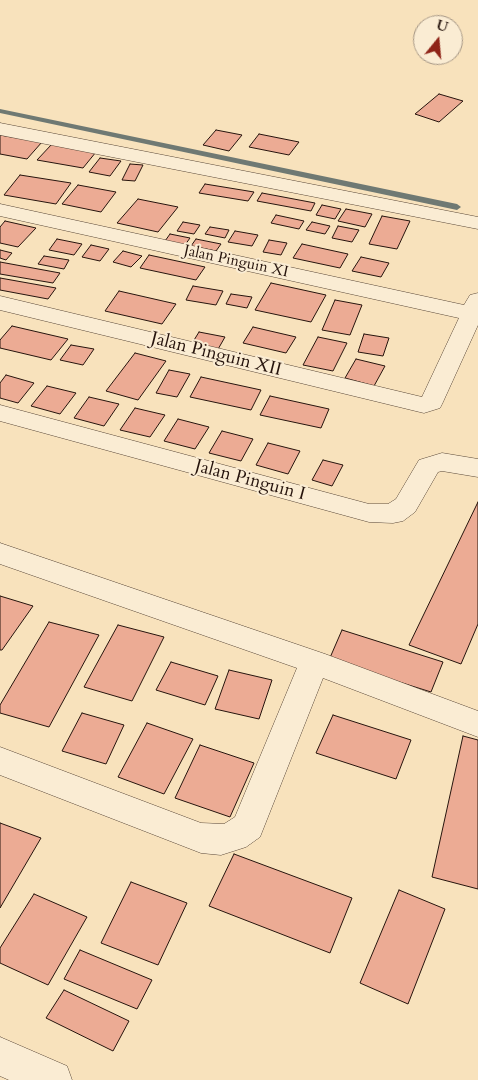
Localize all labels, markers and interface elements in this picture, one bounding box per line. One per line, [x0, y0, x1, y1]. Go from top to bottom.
north arrow [413, 15, 463, 65]
text: U [434, 15, 450, 37]
street label: Jalan Pinguin XI [182, 242, 290, 282]
street label: Jalan Pinguin XII [148, 328, 284, 382]
street label: Jalan Pinguin I [192, 456, 308, 506]

